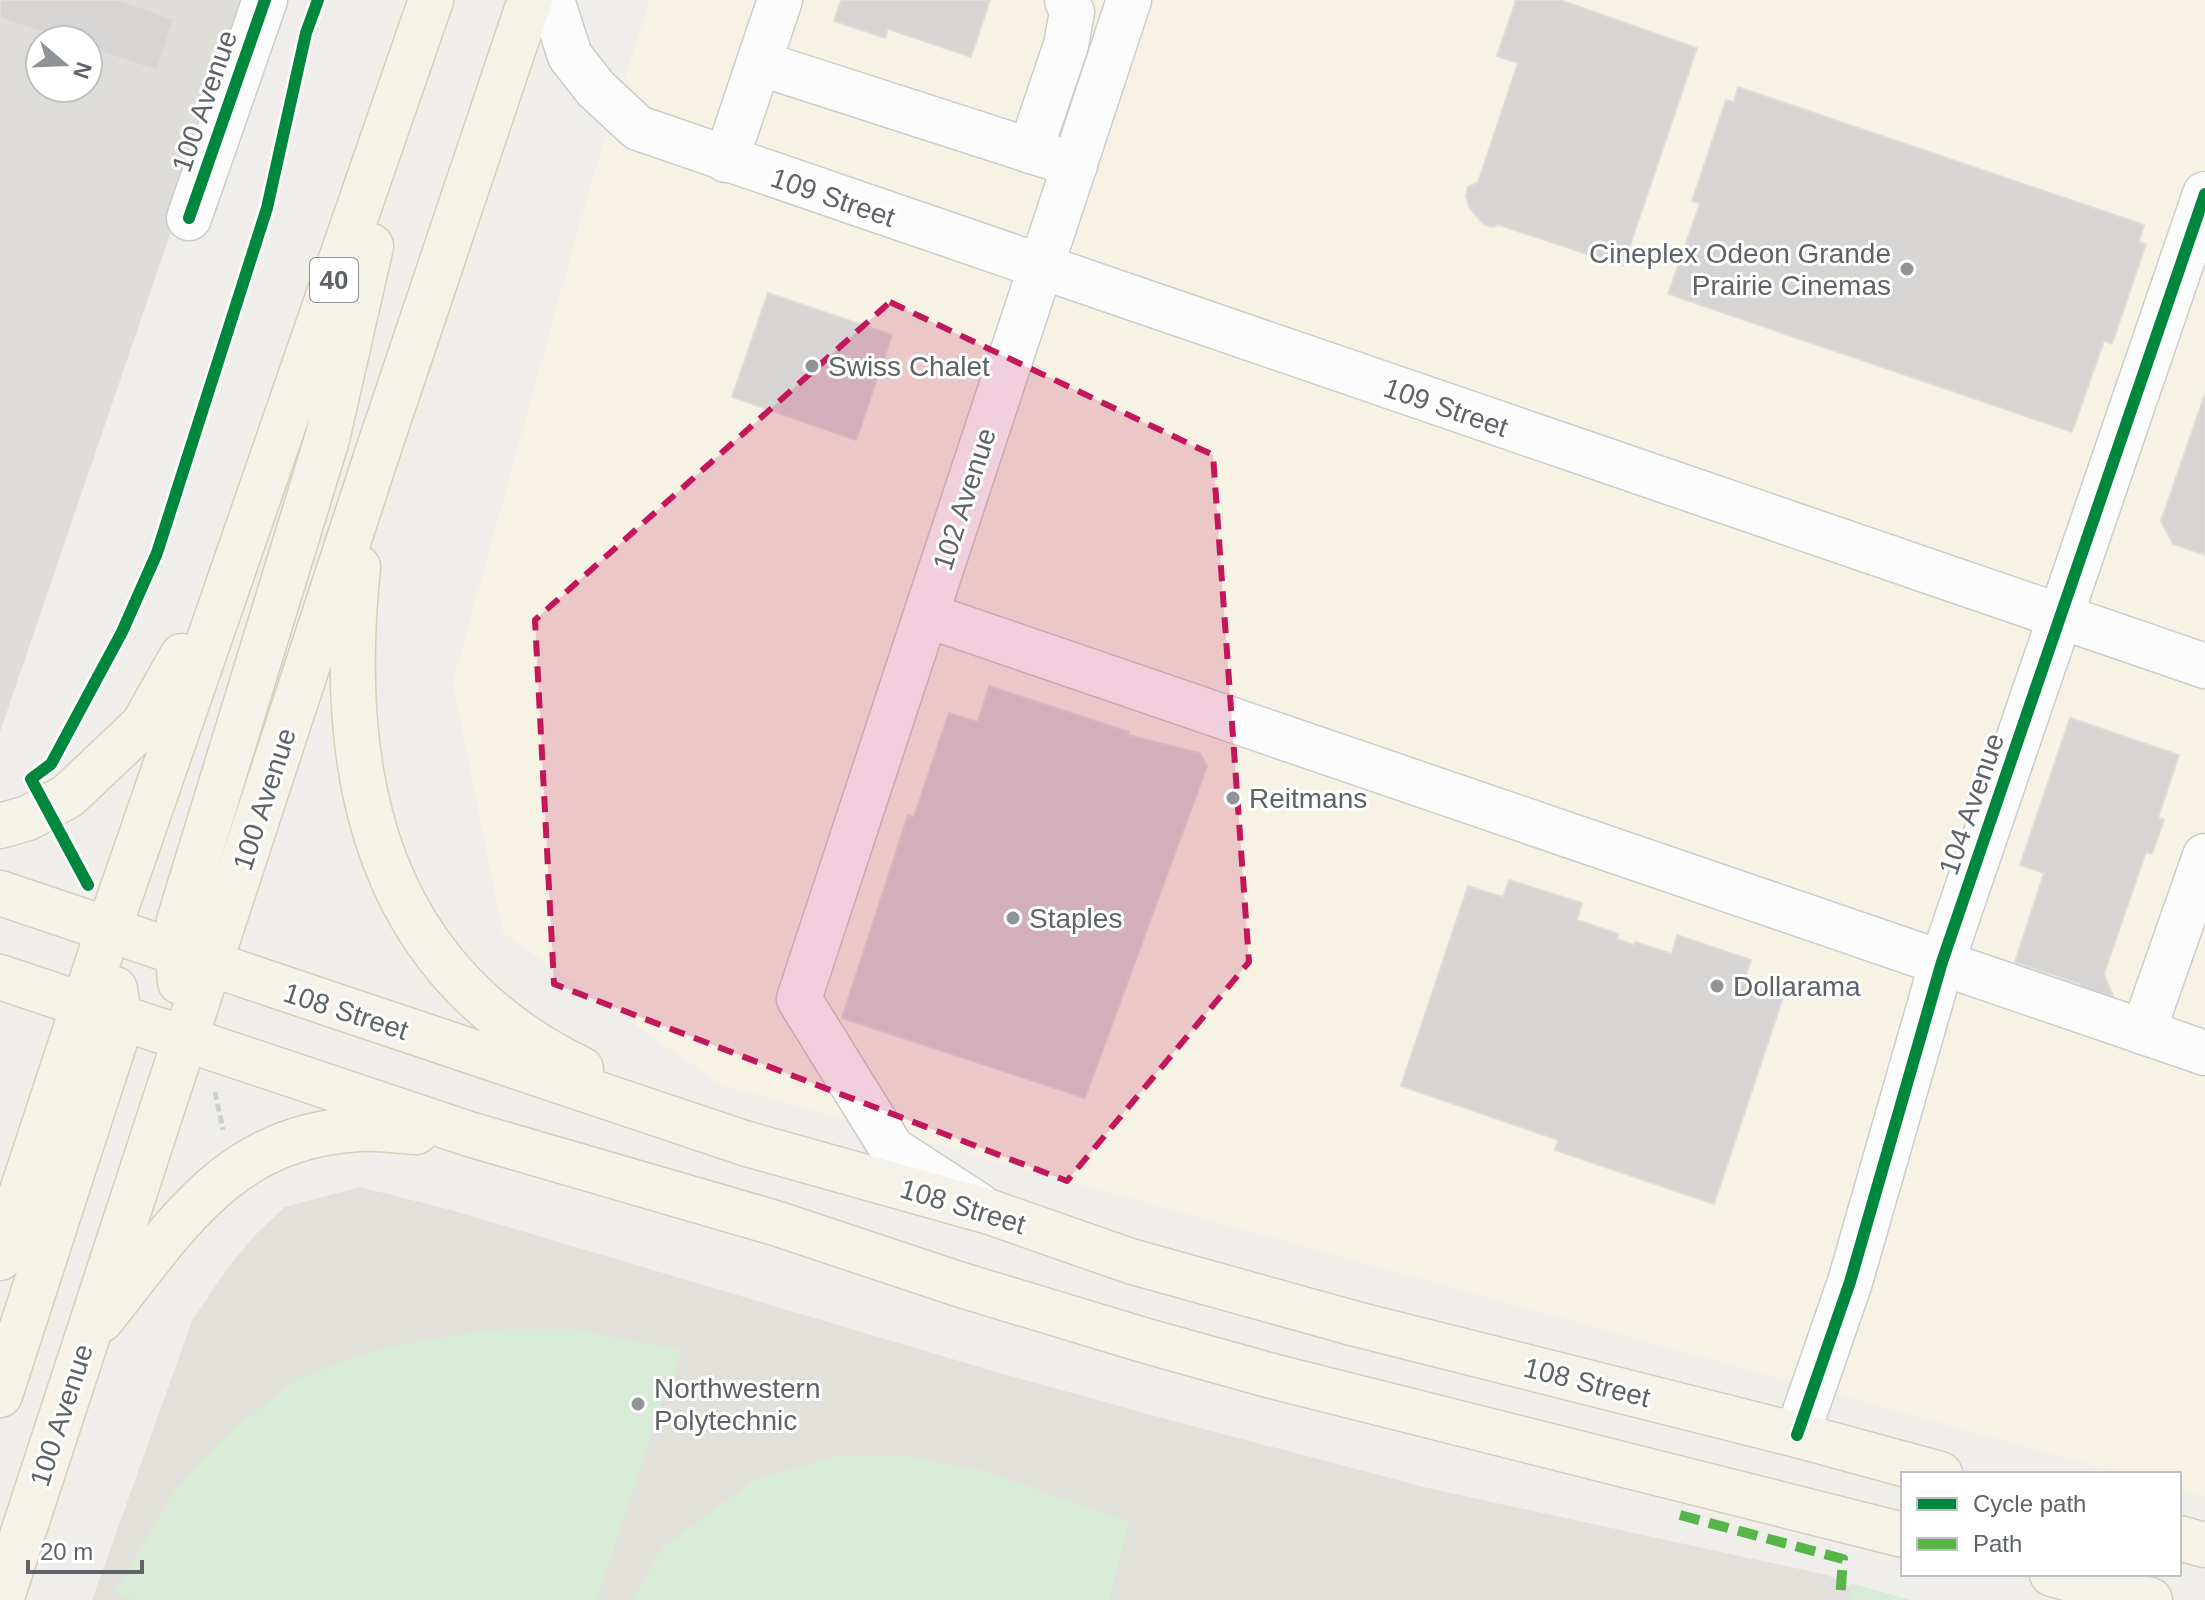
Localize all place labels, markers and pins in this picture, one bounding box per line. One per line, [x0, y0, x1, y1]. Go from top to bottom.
place label: Cineplex Odeon Grande Prairie Cinemas [1589, 238, 1891, 301]
marker: Cineplex Odeon Grande Prairie Cinemas [1898, 260, 1916, 278]
place label: Swiss Chalet [828, 351, 990, 382]
marker: Swiss Chalet [803, 357, 821, 375]
place label: Reitmans [1249, 783, 1367, 814]
marker: Reitmans [1224, 789, 1242, 807]
place label: Staples [1029, 903, 1122, 934]
marker: Staples [1004, 909, 1022, 927]
place label: Dollarama [1733, 971, 1861, 1002]
marker: Dollarama [1708, 977, 1726, 995]
place label: Northwestern Polytechnic [654, 1373, 821, 1436]
marker: Northwestern Polytechnic [629, 1395, 647, 1413]

